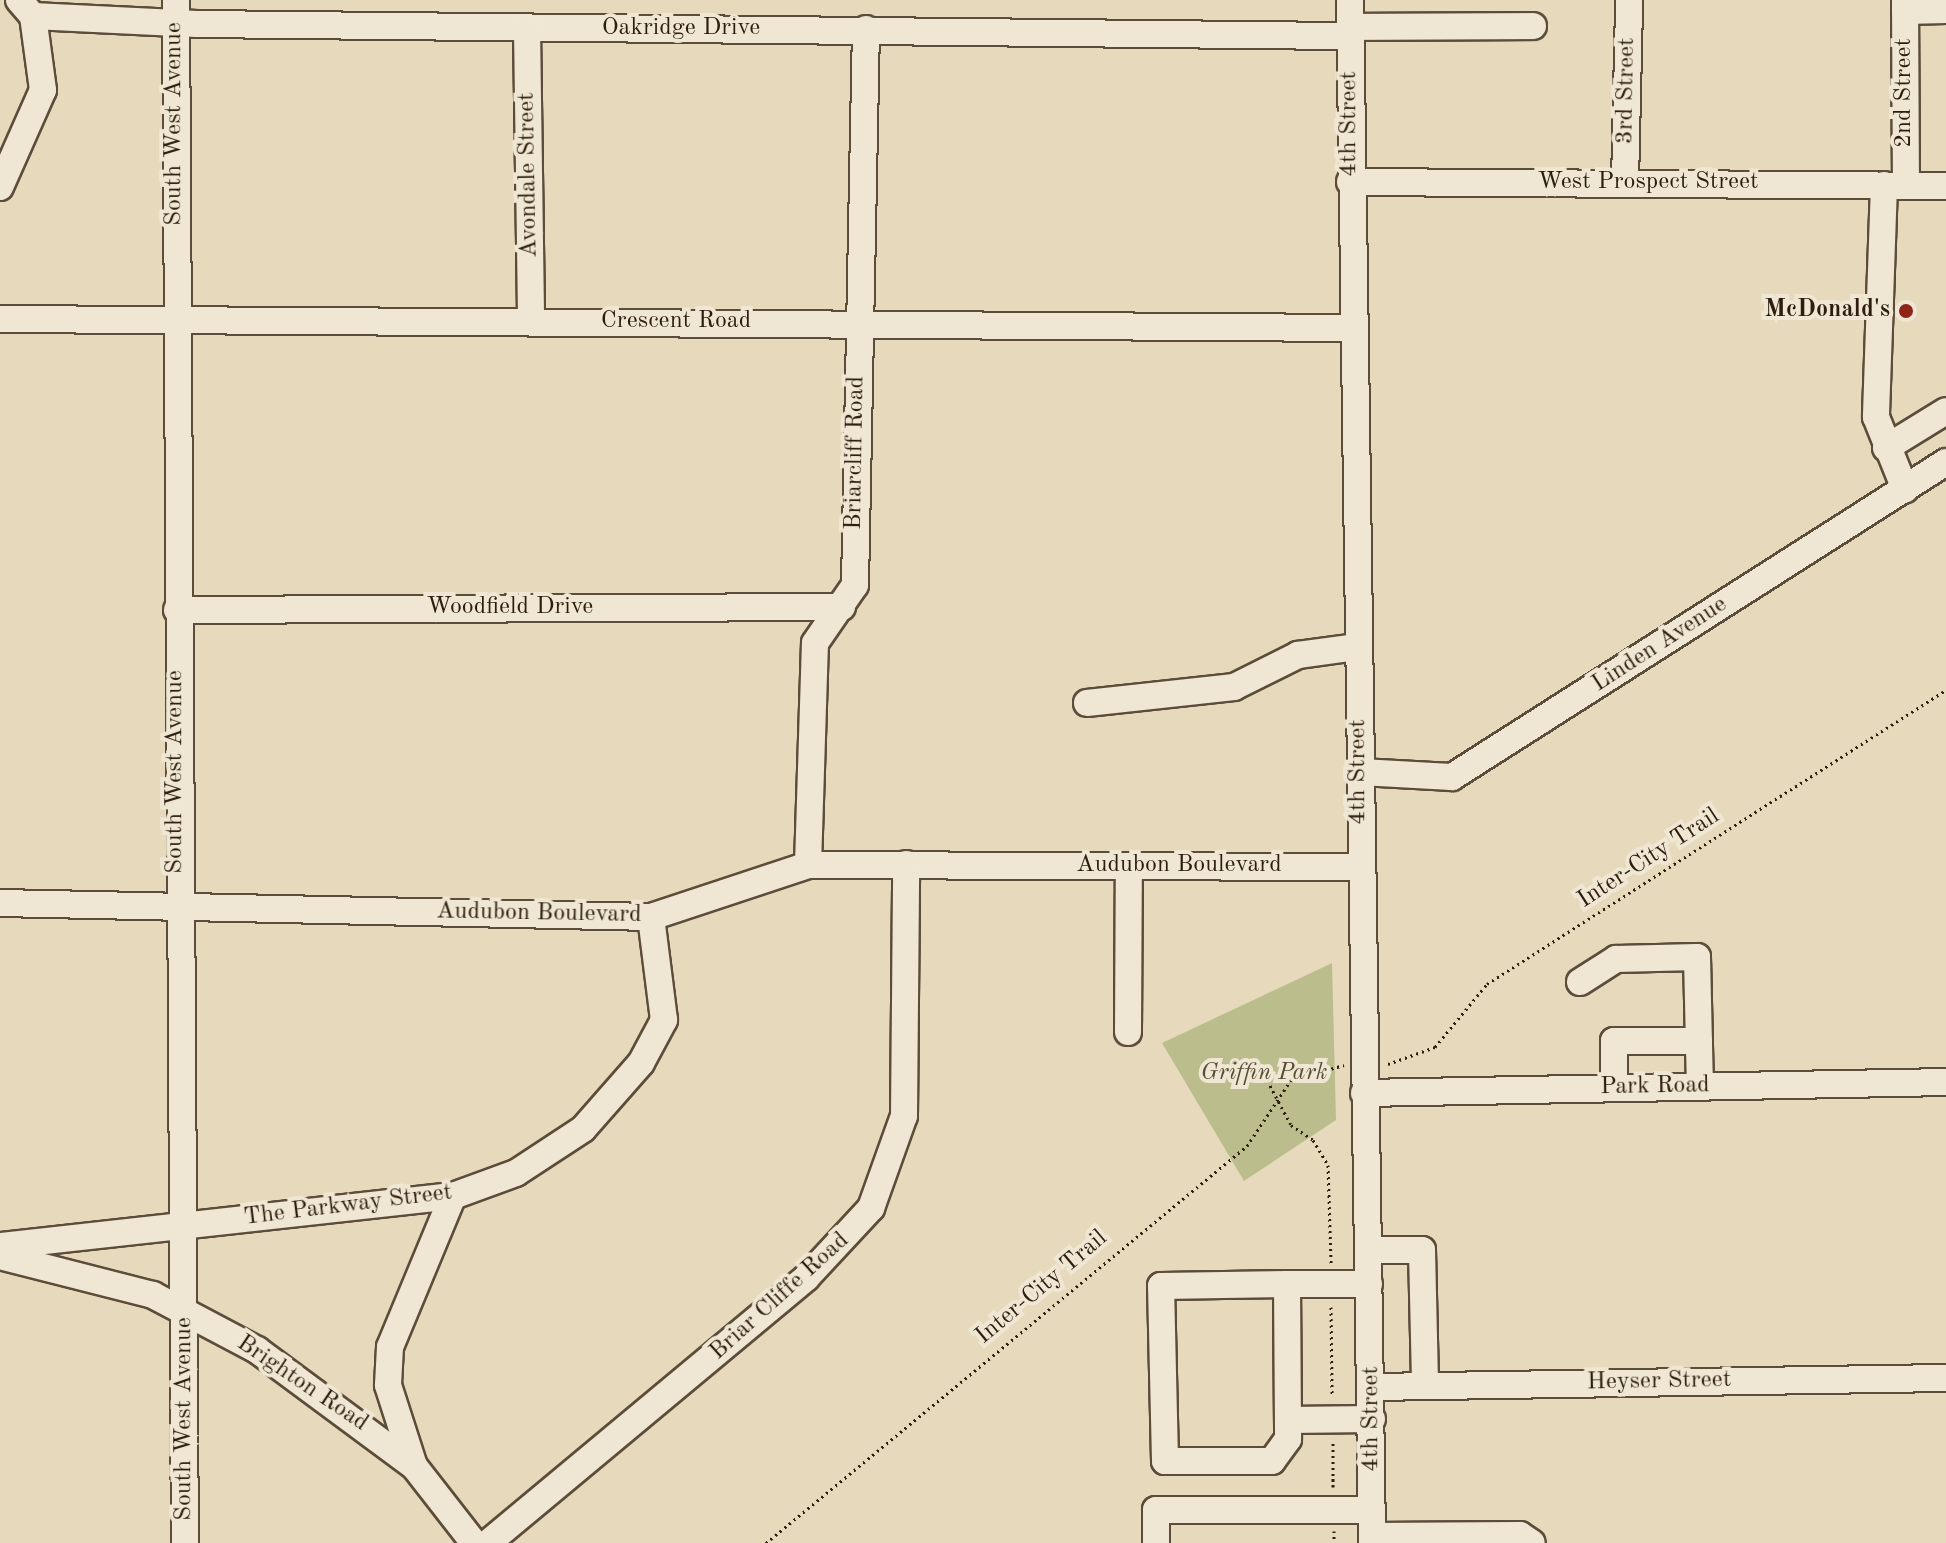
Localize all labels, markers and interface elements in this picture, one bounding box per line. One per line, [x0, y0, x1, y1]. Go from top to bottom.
street label: Oakridge Drive [602, 15, 760, 43]
street label: South West Avenue [161, 22, 189, 226]
street label: 3rd Street [1612, 37, 1642, 145]
street label: 2nd Street [1891, 38, 1919, 148]
street label: 4th Street [1336, 71, 1364, 177]
street label: Avondale Street [513, 92, 545, 258]
street label: West Prospect Street [1537, 169, 1759, 197]
place label: McDonald's [1765, 297, 1890, 325]
marker: McDonald's [1897, 302, 1915, 320]
street label: Crescent Road [601, 308, 751, 336]
street label: Briarcliff Road [840, 376, 872, 530]
street label: Linden Avenue [1587, 591, 1733, 699]
street label: Woodfield Drive [427, 594, 593, 622]
street label: South West Avenue [162, 670, 190, 874]
street label: 4th Street [1345, 719, 1373, 825]
street label: Inter-City Trail [1573, 803, 1725, 915]
street label: Audubon Boulevard [1076, 852, 1282, 880]
street label: Audubon Boulevard [436, 898, 642, 930]
park label: Griffin Park [1200, 1060, 1328, 1088]
street label: Park Road [1600, 1072, 1710, 1102]
street label: The Parkway Street [242, 1179, 454, 1233]
street label: Inter-City Trail [970, 1225, 1114, 1351]
street label: Briar Cliffe Road [704, 1227, 856, 1367]
street label: South West Avenue [171, 1317, 199, 1521]
street label: Brighton Road [231, 1329, 373, 1439]
street label: 4th Street [1358, 1366, 1386, 1472]
street label: Heyser Street [1587, 1366, 1731, 1398]

